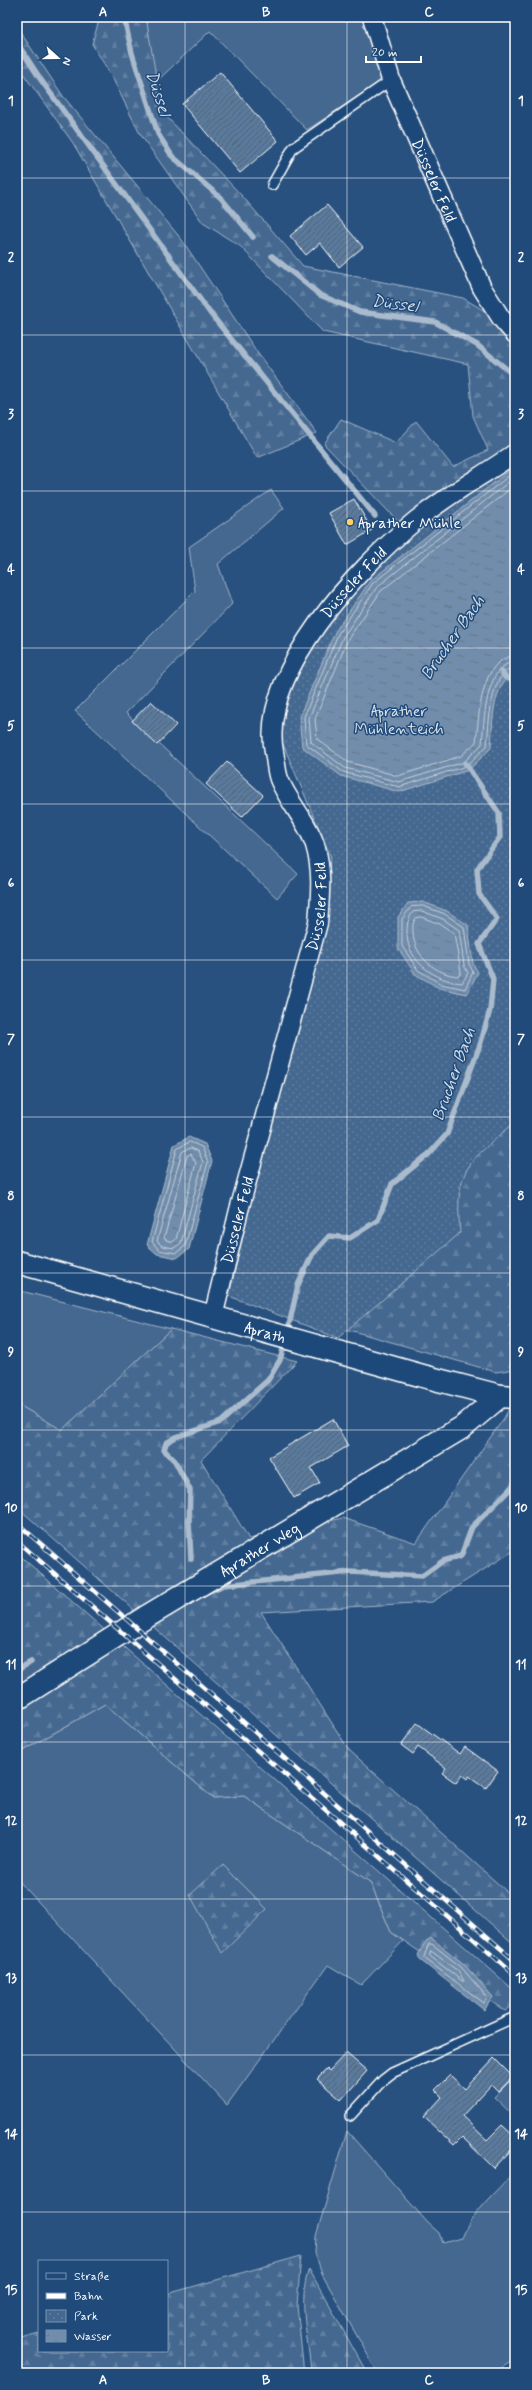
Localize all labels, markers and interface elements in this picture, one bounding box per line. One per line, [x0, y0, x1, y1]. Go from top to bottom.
text: A [99, 4, 107, 21]
text: B [262, 4, 271, 21]
text: C [424, 4, 434, 21]
north arrow [38, 38, 78, 78]
scale bar [366, 38, 421, 64]
text: 20 m [372, 45, 398, 61]
text: N [59, 55, 74, 67]
water label: Düssel [140, 68, 177, 121]
text: 1 [8, 93, 14, 110]
text: 1 [518, 93, 524, 110]
street label: Düsseler Feld [406, 135, 461, 226]
text: 2 [8, 249, 15, 266]
text: 2 [518, 249, 525, 266]
water label: Düssel [370, 290, 422, 318]
text: 3 [8, 406, 14, 423]
text: 3 [518, 406, 524, 423]
place label: Aprather Mühle [358, 513, 461, 535]
marker: Aprather Mühle [345, 517, 355, 527]
street label: Düsseler Feld [317, 543, 392, 623]
text: 4 [7, 562, 15, 579]
text: 4 [517, 562, 525, 579]
water label: Brucher Bach [416, 591, 490, 684]
park label: Aprather Mühlenteich [354, 701, 444, 740]
text: 5 [7, 718, 15, 735]
text: 5 [517, 718, 525, 735]
street label: Düsseler Feld [302, 861, 332, 954]
text: 6 [8, 875, 15, 892]
text: 6 [518, 875, 525, 892]
water label: Brucher Bach [427, 1024, 481, 1124]
text: 7 [7, 1031, 15, 1048]
text: 7 [517, 1031, 525, 1048]
street label: Düsseler Feld [217, 1174, 260, 1266]
text: 8 [7, 1188, 15, 1205]
text: 8 [517, 1188, 525, 1205]
street label: Aprath [242, 1317, 288, 1349]
text: 9 [8, 1344, 15, 1361]
text: 9 [518, 1344, 525, 1361]
text: 10 [4, 1500, 18, 1517]
text: 10 [514, 1500, 528, 1517]
street label: Aprather Weg [216, 1518, 305, 1583]
text: 11 [5, 1657, 17, 1674]
text: 11 [515, 1657, 527, 1674]
text: 12 [5, 1813, 17, 1830]
text: 12 [515, 1813, 527, 1830]
text: 13 [5, 1970, 17, 1987]
text: 13 [515, 1970, 527, 1987]
text: 14 [4, 2126, 18, 2143]
text: 14 [514, 2126, 528, 2143]
legend [38, 2260, 168, 2352]
text: Straße [74, 2269, 109, 2285]
text: 15 [5, 2282, 17, 2299]
text: 15 [515, 2282, 527, 2299]
text: Bahn [74, 2289, 104, 2305]
text: Park [74, 2309, 98, 2325]
text: Wasser [74, 2329, 112, 2345]
text: A [99, 2372, 107, 2389]
text: B [262, 2372, 271, 2389]
text: C [424, 2372, 434, 2389]

